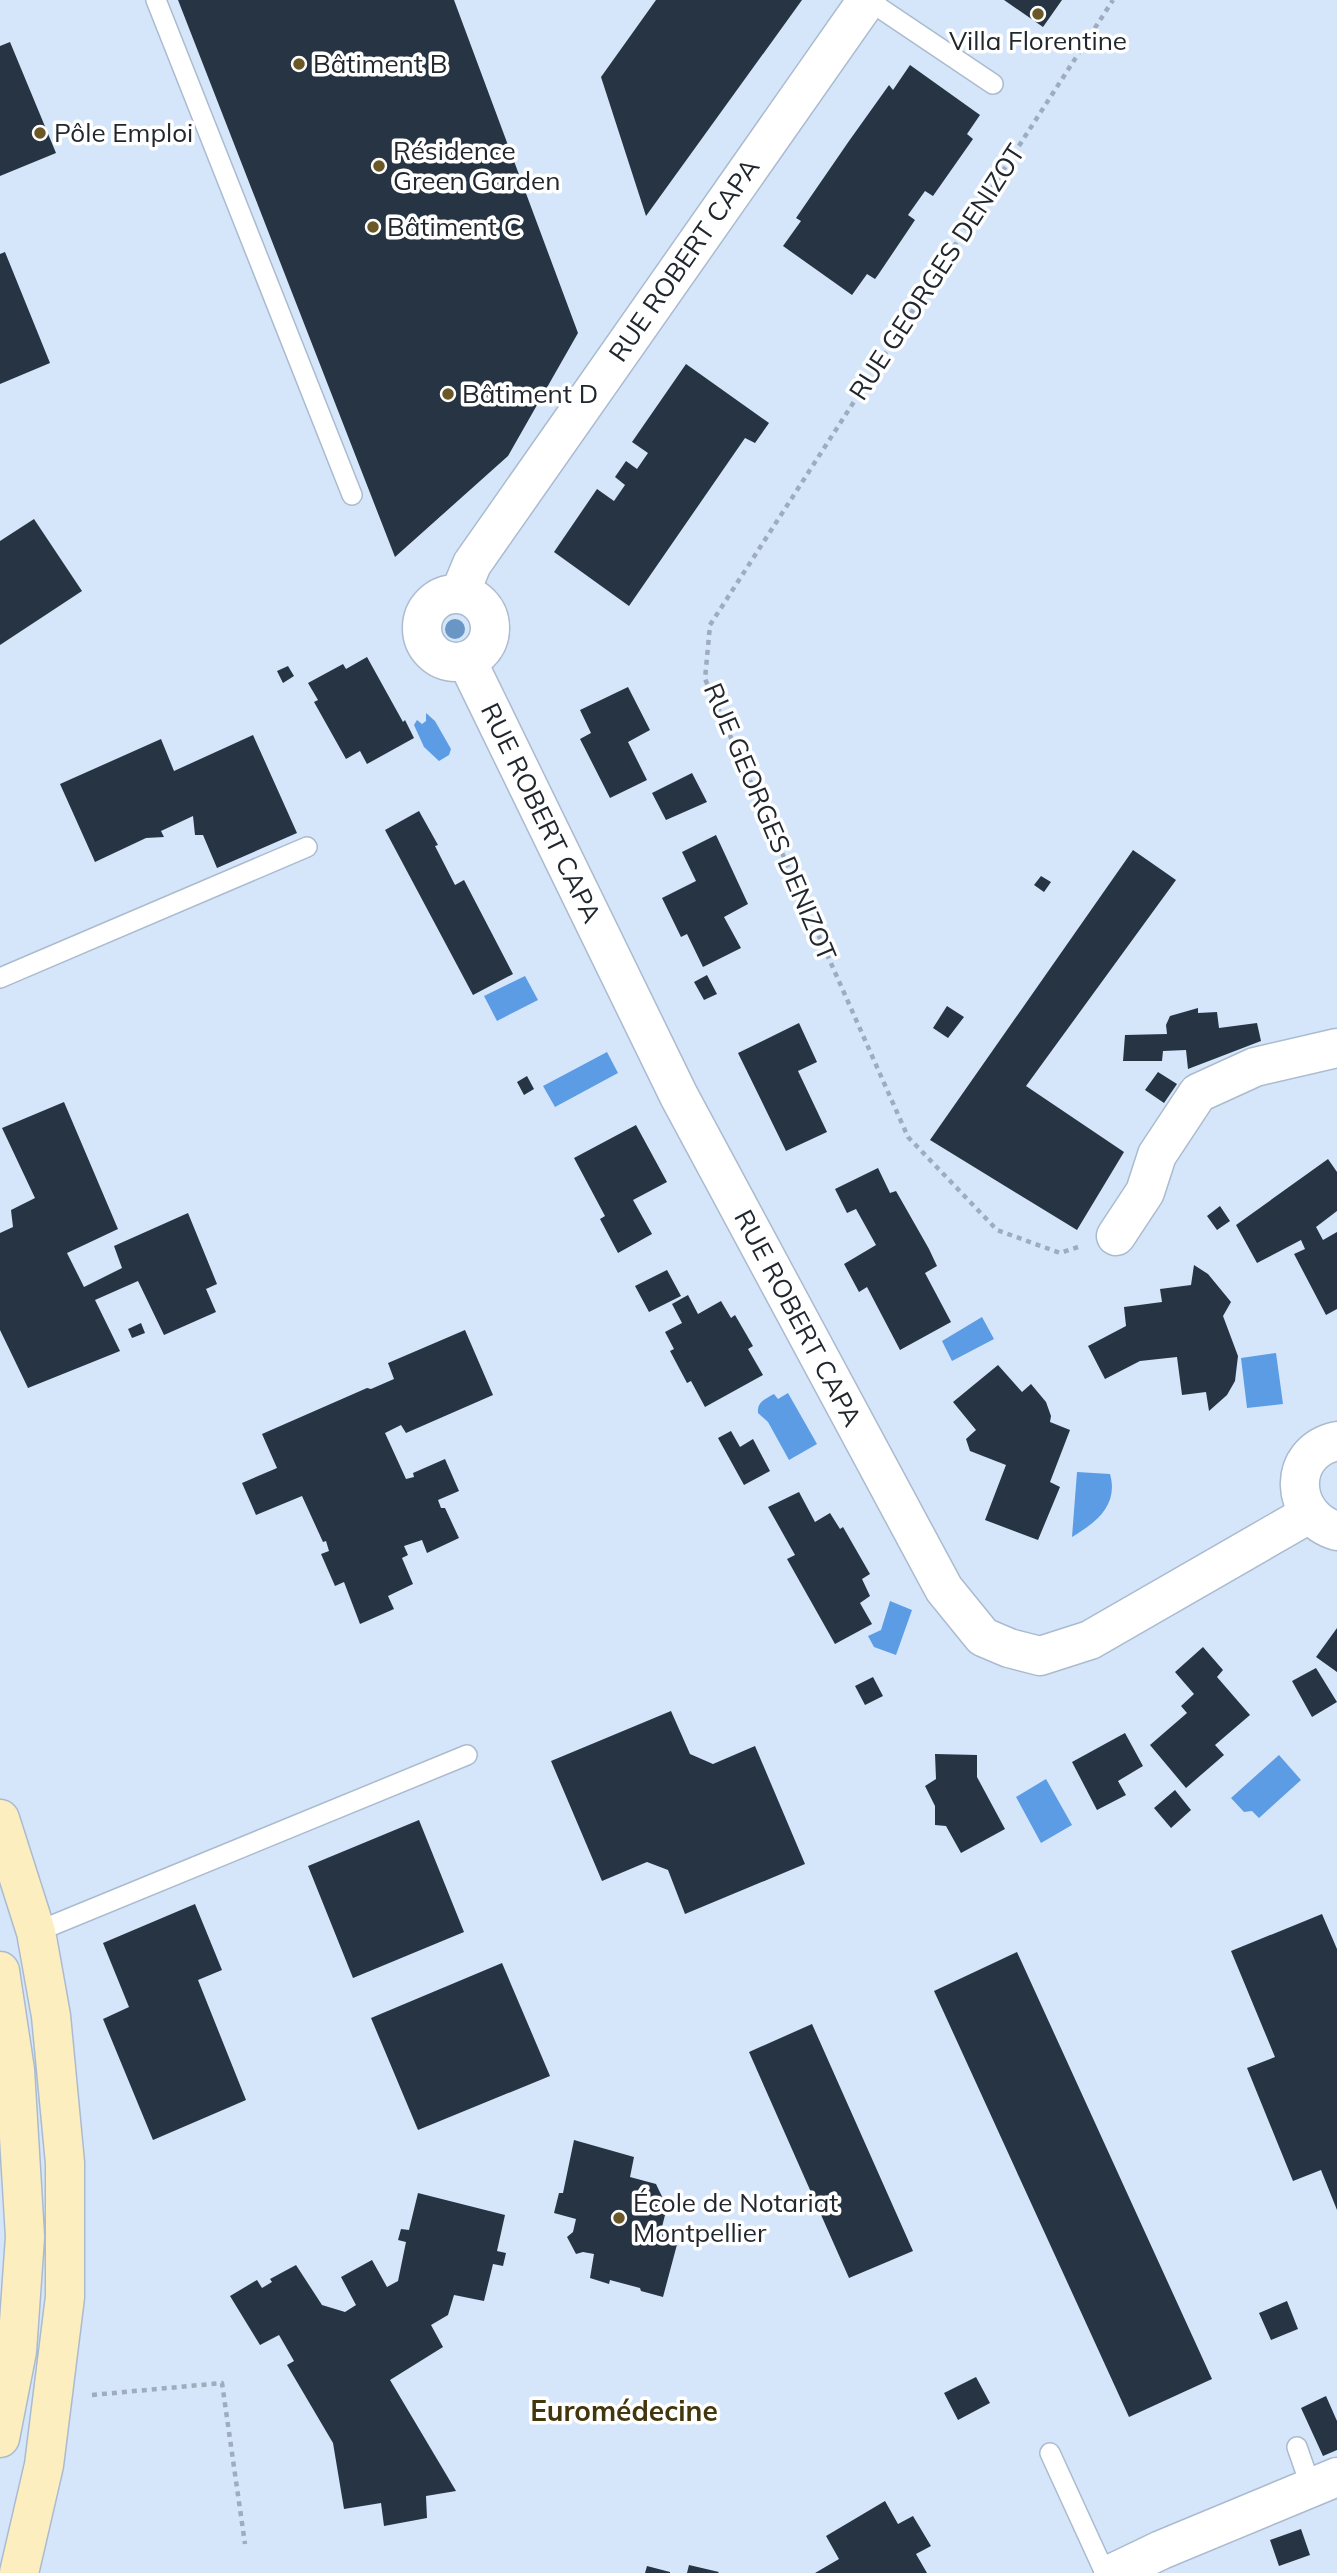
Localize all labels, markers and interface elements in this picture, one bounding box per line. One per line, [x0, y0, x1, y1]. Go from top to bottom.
marker: Villa Florentine [1030, 6, 1046, 22]
place label: Villa Florentine [949, 24, 1127, 57]
place label: Bâtiment B [313, 47, 447, 80]
marker: Bâtiment B [291, 56, 307, 72]
place label: Pôle Emploi [54, 116, 193, 149]
marker: Pôle Emploi [32, 125, 48, 141]
place label: Résidence Green Garden [393, 134, 560, 197]
street label: RUE GEORGES DENIZOT [841, 137, 1032, 406]
street label: RUE ROBERT CAPA [601, 152, 766, 368]
marker: Résidence Green Garden [371, 158, 387, 174]
place label: Bâtiment C [387, 210, 521, 243]
marker: Bâtiment C [365, 219, 381, 235]
place label: Bâtiment D [462, 377, 598, 410]
marker: Bâtiment D [440, 386, 456, 402]
street label: RUE GEORGES DENIZOT [697, 678, 844, 966]
street label: RUE ROBERT CAPA [474, 697, 609, 928]
street label: RUE ROBERT CAPA [727, 1204, 869, 1432]
place label: École de Notariat Montpellier [633, 2186, 838, 2249]
marker: École de Notariat Montpellier [611, 2210, 627, 2226]
district label: Euromédecine [530, 2393, 718, 2428]

